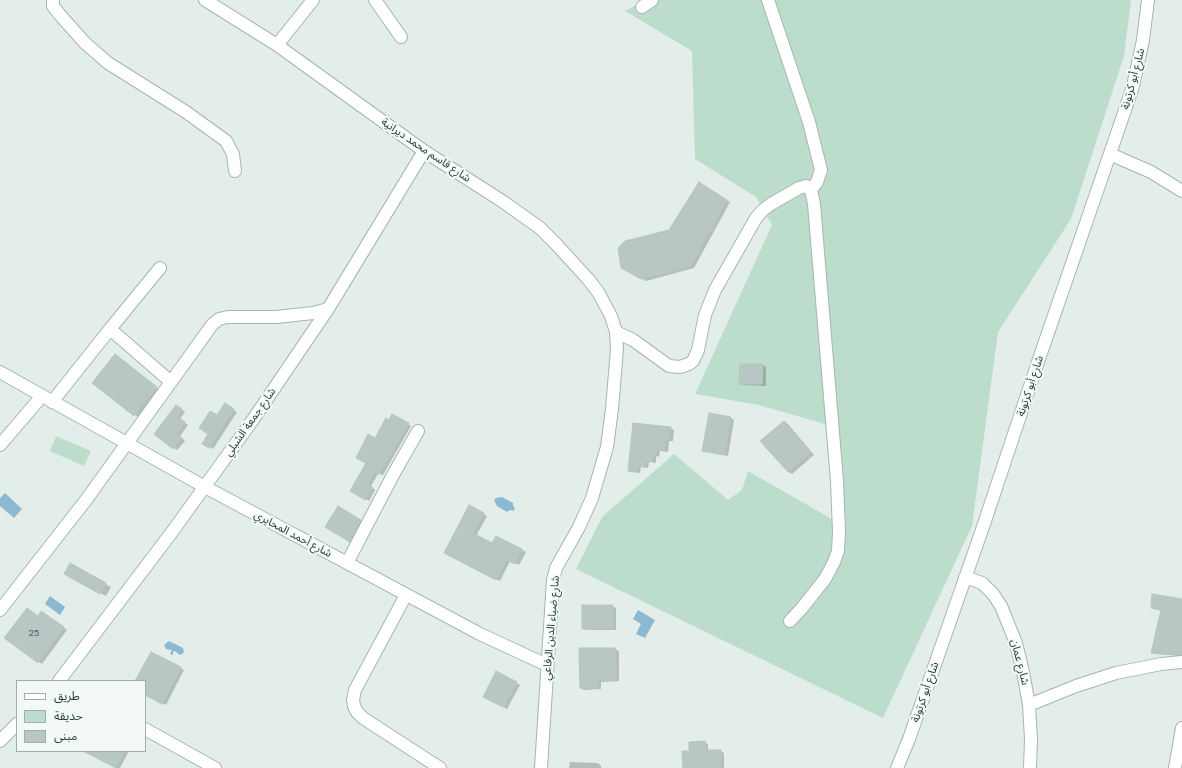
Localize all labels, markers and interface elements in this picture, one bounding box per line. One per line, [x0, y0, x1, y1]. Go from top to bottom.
street label: شارع أبو كرتونة [1118, 47, 1148, 111]
street label: شارع قاسم محمد ديرانية [379, 115, 473, 185]
street label: شارع أبو كرتونة [1014, 354, 1046, 418]
street label: شارع جمعة الشبلي [221, 385, 279, 459]
street label: شارع أحمد المحايري [252, 508, 334, 560]
street label: شارع ضياء الدين الرفاعي [540, 575, 562, 681]
house number: 25 [29, 628, 39, 638]
street label: شارع عمان [1008, 638, 1032, 686]
street label: شارع أبو كرتونة [909, 660, 941, 724]
legend [16, 680, 146, 752]
text: طريق [54, 688, 80, 703]
text: حديقة [54, 708, 83, 723]
text: مبنى [54, 728, 77, 743]

